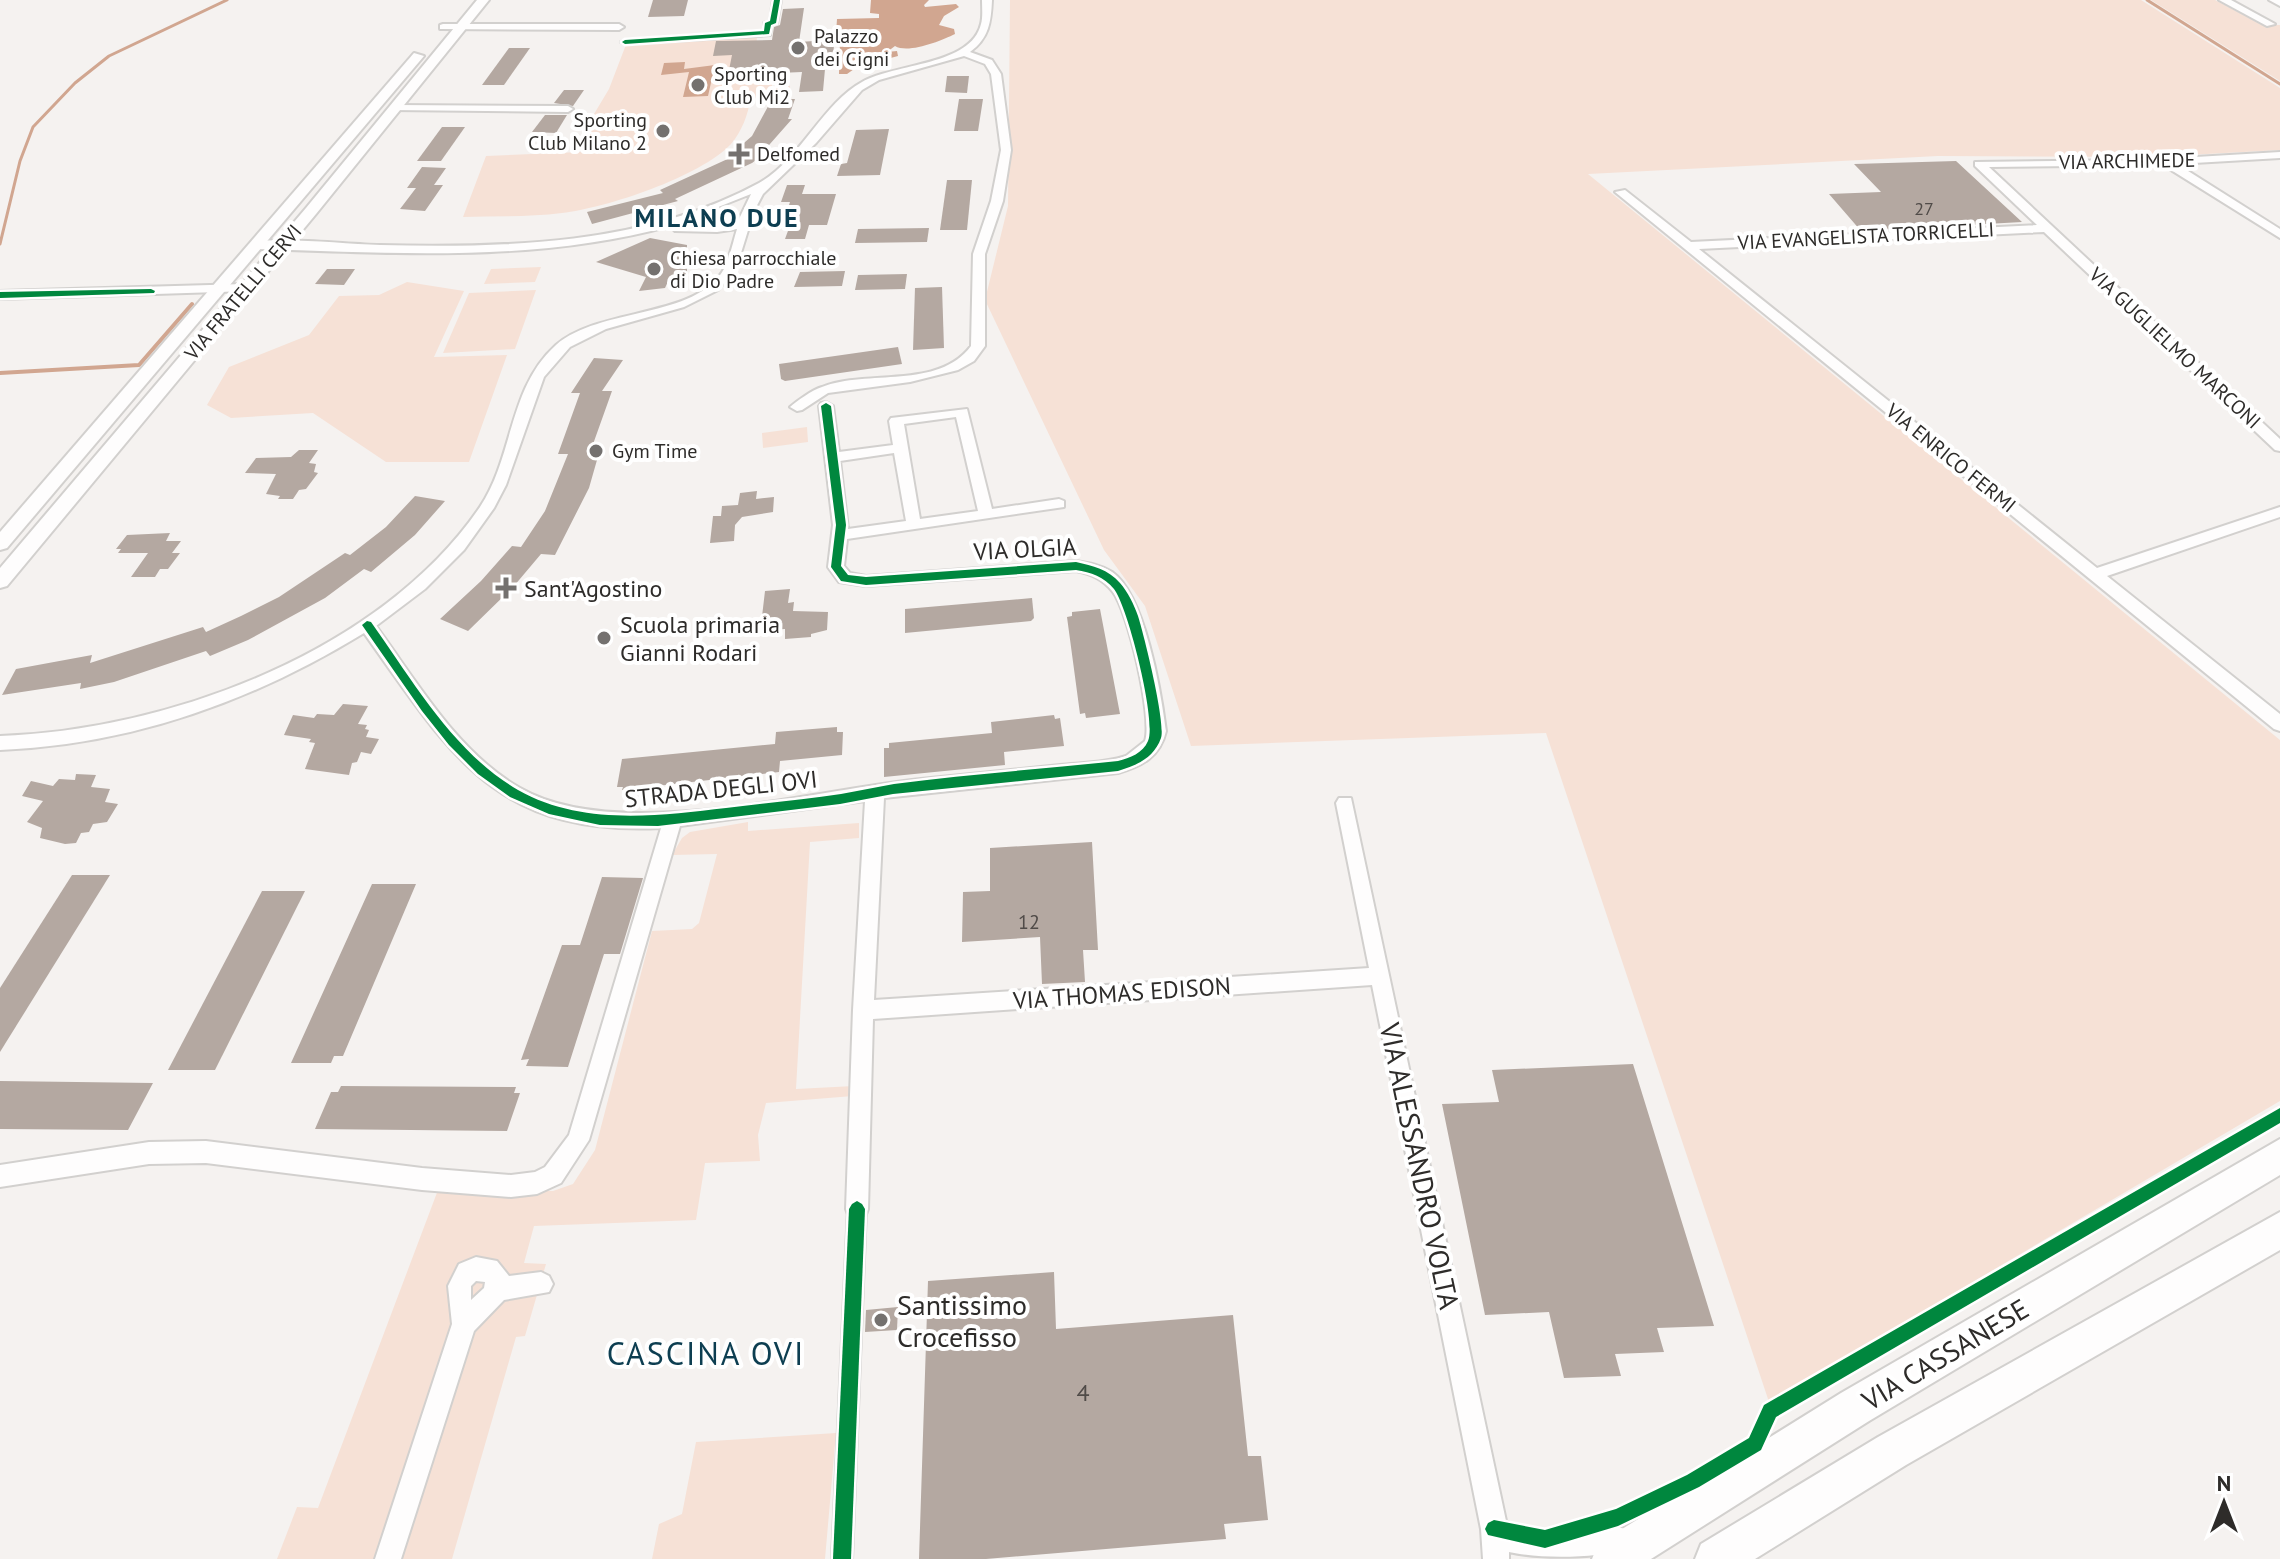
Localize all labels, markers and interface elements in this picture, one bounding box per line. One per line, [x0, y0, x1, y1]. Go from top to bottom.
place label: Palazzo dei Cigni [814, 23, 889, 72]
marker: Palazzo dei Cigni [789, 39, 807, 57]
place label: Sporting Club Mi2 [714, 61, 790, 110]
marker: Sporting Club Mi2 [689, 76, 707, 94]
place label: Sporting Club Milano 2 [528, 107, 647, 156]
marker: Sporting Club Milano 2 [654, 122, 672, 140]
place label: Delfomed [757, 141, 840, 167]
marker: Delfomed [728, 143, 750, 165]
street label: VIA ARCHIMEDE [2058, 147, 2195, 175]
house number: 27 [1914, 197, 1934, 220]
district label: MILANO DUE [634, 201, 800, 234]
street label: VIA EVANGELISTA TORRICELLI [1736, 216, 1995, 256]
street label: VIA FRATELLI CERVI [178, 219, 307, 366]
place label: Chiesa parrocchiale di Dio Padre [670, 245, 836, 294]
marker: Chiesa parrocchiale di Dio Padre [645, 260, 663, 278]
street label: VIA GUGLIELMO MARCONI [2083, 261, 2266, 434]
street label: VIA ENRICO FERMI [1880, 397, 2021, 518]
place label: Gym Time [612, 438, 697, 464]
marker: Gym Time [587, 442, 605, 460]
street label: VIA OLGIA [972, 531, 1077, 567]
place label: Sant'Agostino [524, 573, 662, 604]
marker: Sant'Agostino [495, 577, 517, 599]
place label: Scuola primaria Gianni Rodari [620, 609, 780, 668]
marker: Scuola primaria Gianni Rodari [595, 629, 613, 647]
street label: STRADA DEGLI OVI [623, 763, 819, 815]
house number: 12 [1018, 909, 1040, 935]
street label: VIA THOMAS EDISON [1011, 970, 1232, 1016]
street label: VIA ALESSANDRO VOLTA [1371, 1019, 1469, 1313]
place label: Santissimo Crocefisso [897, 1286, 1027, 1355]
street label: VIA CASSANESE [1854, 1290, 2035, 1419]
marker: Santissimo Crocefisso [872, 1311, 890, 1329]
district label: CASCINA OVI [607, 1332, 805, 1374]
house number: 4 [1076, 1377, 1090, 1408]
north arrow [2184, 1463, 2264, 1543]
text: N [2217, 1469, 2231, 1497]

